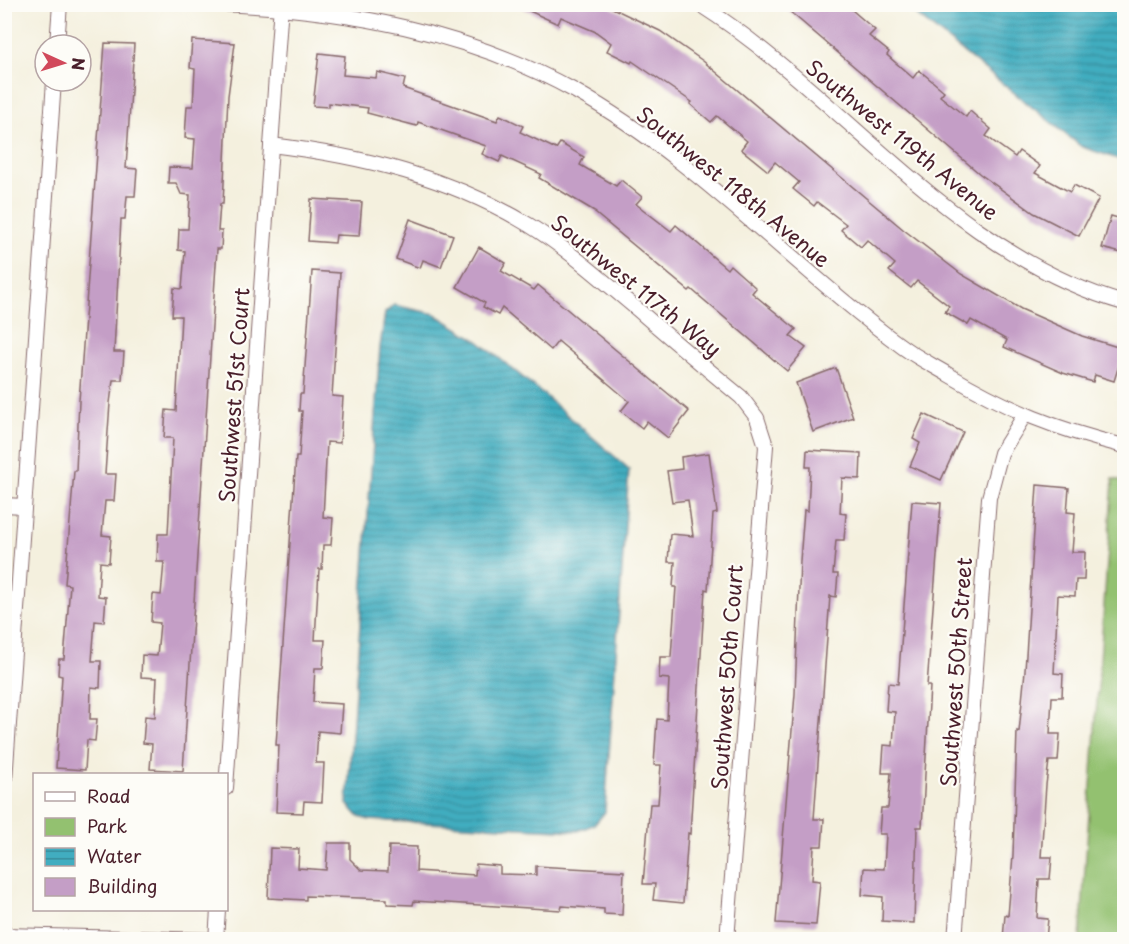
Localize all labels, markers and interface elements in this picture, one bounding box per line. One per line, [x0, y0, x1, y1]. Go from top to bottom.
north arrow [33, 33, 93, 93]
street label: Southwest 119th Avenue [800, 51, 1006, 227]
text: N [67, 57, 91, 71]
street label: Southwest 118th Avenue [630, 98, 838, 274]
street label: Southwest 117th Way [545, 206, 729, 364]
street label: Southwest 51st Court [210, 286, 256, 504]
street label: Southwest 50th Street [931, 556, 979, 788]
street label: Southwest 50th Court [702, 563, 750, 791]
legend [33, 773, 228, 911]
text: Road [87, 782, 131, 809]
text: Park [87, 812, 127, 839]
text: Water [87, 842, 142, 869]
text: Building [87, 872, 157, 899]

